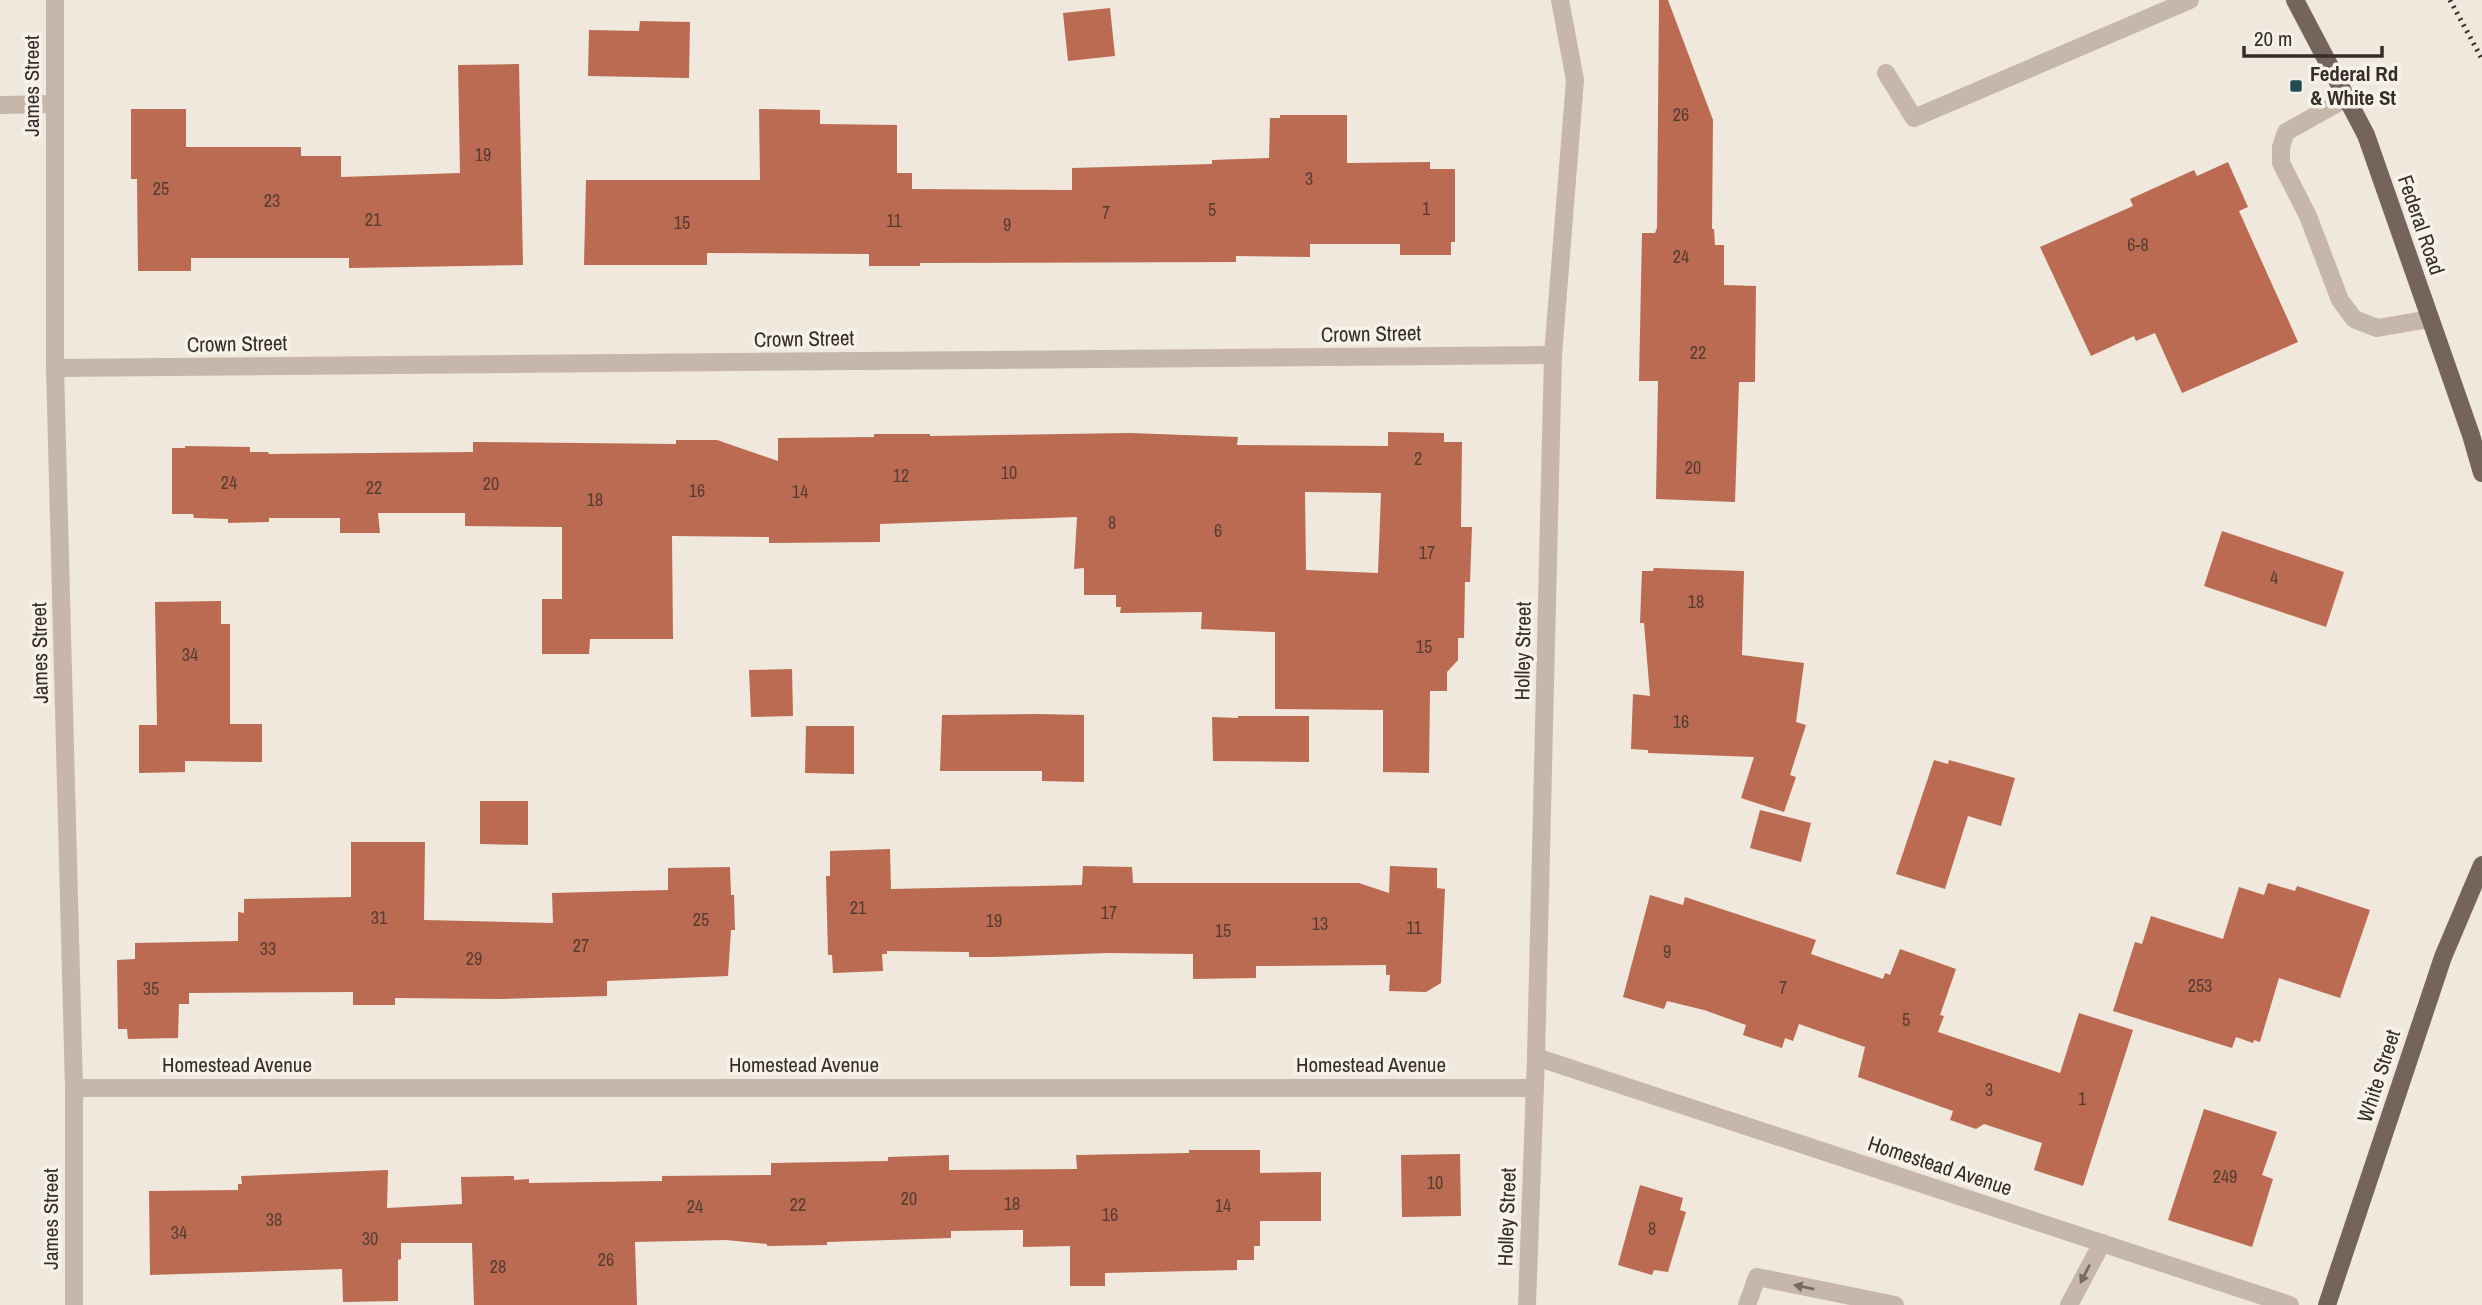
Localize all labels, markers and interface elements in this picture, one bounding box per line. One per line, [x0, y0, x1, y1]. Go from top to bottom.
scale bar [2244, 14, 2382, 58]
text: 20 m [2254, 24, 2292, 53]
street label: James Street [17, 35, 46, 137]
place label: Federal Rd & White St [2310, 59, 2398, 112]
marker: Federal Rd & White St [2288, 78, 2304, 94]
house number: 26 [1673, 102, 1689, 127]
house number: 19 [475, 142, 491, 167]
house number: 3 [1305, 166, 1313, 191]
street label: Federal Road [2391, 171, 2452, 278]
house number: 25 [153, 176, 169, 201]
house number: 23 [264, 188, 280, 213]
house number: 1 [1422, 196, 1431, 221]
house number: 5 [1208, 197, 1216, 222]
house number: 7 [1102, 200, 1110, 225]
house number: 21 [365, 207, 382, 232]
house number: 11 [886, 208, 902, 233]
house number: 15 [674, 210, 690, 235]
house number: 9 [1003, 212, 1011, 237]
house number: 6-8 [2127, 232, 2149, 257]
house number: 24 [1673, 244, 1689, 269]
street label: Crown Street [1320, 318, 1422, 349]
street label: Crown Street [753, 323, 855, 354]
street label: Crown Street [186, 328, 288, 359]
house number: 22 [1690, 340, 1706, 365]
house number: 2 [1414, 446, 1422, 471]
house number: 20 [1685, 455, 1701, 480]
house number: 10 [1001, 460, 1017, 485]
house number: 12 [893, 463, 909, 488]
house number: 24 [221, 470, 237, 495]
house number: 20 [483, 471, 499, 496]
house number: 22 [366, 475, 382, 500]
house number: 16 [689, 478, 705, 503]
house number: 14 [792, 479, 808, 504]
house number: 18 [587, 487, 603, 512]
house number: 8 [1108, 510, 1116, 535]
house number: 6 [1214, 518, 1222, 543]
house number: 17 [1419, 540, 1435, 565]
house number: 4 [2270, 565, 2278, 590]
house number: 18 [1688, 589, 1704, 614]
street label: Holley Street [1507, 601, 1538, 701]
street label: James Street [24, 602, 55, 704]
house number: 15 [1416, 634, 1432, 659]
house number: 34 [182, 642, 198, 667]
house number: 16 [1673, 709, 1689, 734]
house number: 21 [850, 895, 867, 920]
house number: 17 [1101, 900, 1117, 925]
house number: 31 [371, 905, 388, 930]
house number: 25 [693, 907, 709, 932]
house number: 19 [986, 908, 1002, 933]
house number: 13 [1312, 911, 1328, 936]
house number: 11 [1406, 915, 1422, 940]
house number: 15 [1215, 918, 1231, 943]
house number: 27 [573, 933, 589, 958]
house number: 33 [260, 936, 276, 961]
house number: 9 [1663, 939, 1671, 964]
house number: 29 [466, 946, 482, 971]
house number: 253 [2188, 973, 2212, 998]
house number: 7 [1779, 975, 1787, 1000]
house number: 35 [143, 976, 159, 1001]
house number: 5 [1902, 1007, 1910, 1032]
street label: White Street [2350, 1026, 2407, 1126]
street label: Homestead Avenue [162, 1050, 312, 1079]
street label: Homestead Avenue [729, 1050, 879, 1079]
street label: Homestead Avenue [1296, 1050, 1446, 1079]
house number: 3 [1985, 1077, 1993, 1102]
house number: 1 [2078, 1086, 2087, 1111]
street label: Homestead Avenue [1864, 1129, 2016, 1202]
house number: 249 [2213, 1164, 2237, 1189]
street label: Holley Street [1490, 1167, 1523, 1267]
street label: James Street [36, 1168, 65, 1270]
house number: 10 [1427, 1170, 1443, 1195]
house number: 20 [901, 1186, 917, 1211]
house number: 18 [1004, 1191, 1020, 1216]
house number: 22 [790, 1192, 806, 1217]
house number: 14 [1215, 1193, 1231, 1218]
house number: 24 [687, 1194, 703, 1219]
house number: 16 [1102, 1202, 1118, 1227]
house number: 38 [266, 1207, 282, 1232]
house number: 8 [1648, 1216, 1656, 1241]
house number: 34 [171, 1220, 187, 1245]
house number: 30 [362, 1226, 378, 1251]
house number: 26 [598, 1247, 614, 1272]
house number: 28 [490, 1254, 506, 1279]
one-way arrow [2080, 1264, 2091, 1284]
one-way arrow [1793, 1281, 1815, 1292]

